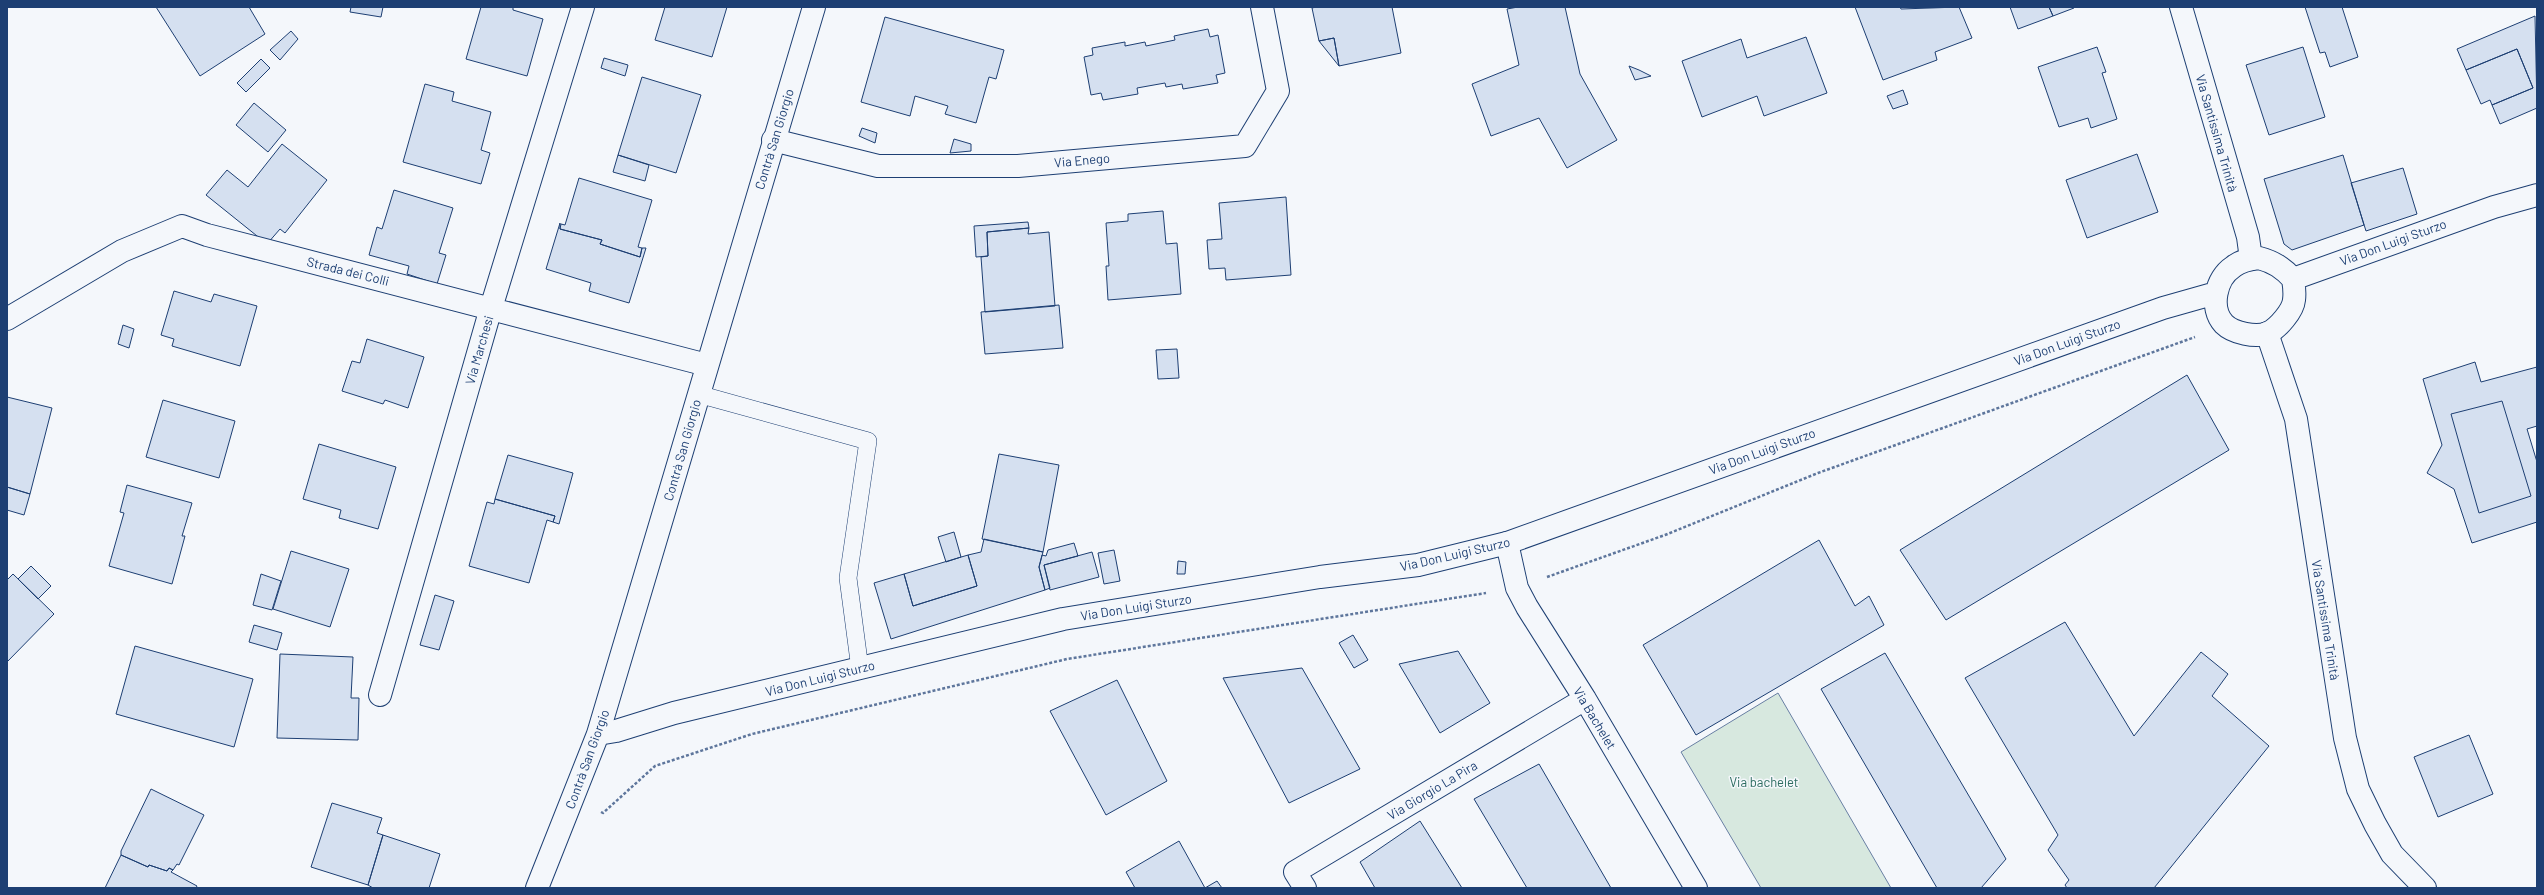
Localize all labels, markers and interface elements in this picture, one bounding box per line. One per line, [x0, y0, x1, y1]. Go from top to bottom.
street label: Via Santissima Trinità [2193, 72, 2241, 194]
street label: Contrà San Giorgio [751, 87, 797, 191]
street label: Via Enego [1053, 150, 1111, 170]
street label: Via Don Luigi Sturzo [2337, 215, 2449, 269]
street label: Strada dei Colli [305, 253, 391, 289]
street label: Via Marchesi [462, 314, 496, 386]
street label: Via Don Luigi Sturzo [2011, 315, 2123, 369]
street label: Contrà San Giorgio [660, 397, 704, 503]
street label: Via Don Luigi Sturzo [1706, 424, 1818, 478]
street label: Via Don Luigi Sturzo [1398, 534, 1512, 574]
street label: Via Santissima Trinità [2309, 559, 2343, 681]
street label: Via Don Luigi Sturzo [1079, 590, 1193, 624]
street label: Via Don Luigi Sturzo [764, 657, 876, 699]
street label: Via Bachelet [1570, 684, 1620, 752]
street label: Contrà San Giorgio [562, 707, 612, 811]
street label: Via Giorgio La Pira [1384, 757, 1480, 823]
park label: Via bachelet [1729, 774, 1799, 790]

